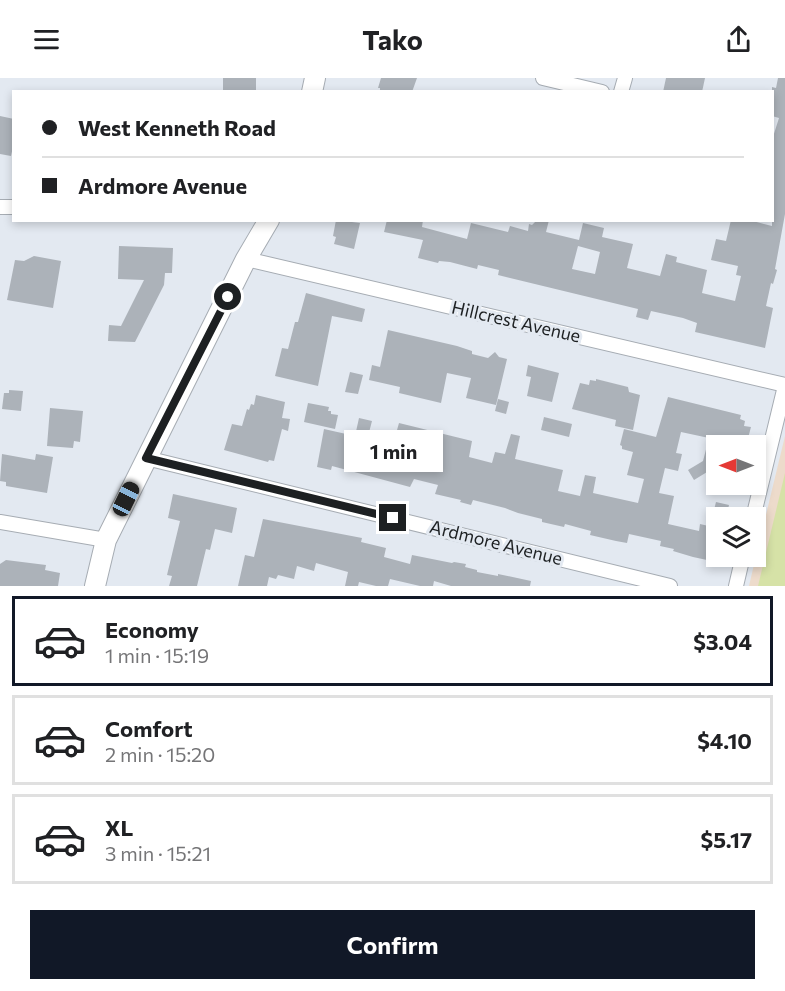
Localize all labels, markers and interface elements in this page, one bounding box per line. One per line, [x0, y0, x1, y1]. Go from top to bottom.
icon: menu [30, 23, 63, 56]
text: Tako [362, 23, 423, 56]
icon: share [722, 23, 755, 56]
text: West Kenneth Road [78, 114, 276, 141]
text: Ardmore Avenue [78, 172, 247, 199]
route start [214, 283, 241, 310]
street label: Hillcrest Avenue [450, 296, 583, 347]
callout: 1 min [344, 431, 442, 473]
north arrow [706, 435, 766, 495]
map controls [706, 435, 766, 567]
text: 1 min [370, 439, 417, 463]
car [110, 479, 142, 519]
route end [379, 504, 406, 531]
button: layers [706, 507, 766, 567]
street label: Ardmore Avenue [428, 515, 565, 569]
icon: car [33, 614, 87, 668]
text: Economy [105, 616, 199, 643]
text: $3.04 [693, 628, 752, 655]
text: 1 min · 15:19 [105, 643, 209, 667]
icon: car [33, 713, 87, 767]
text: Comfort [105, 715, 193, 742]
text: $4.10 [697, 727, 752, 754]
text: 2 min · 15:20 [105, 742, 215, 766]
icon: car [33, 812, 87, 866]
text: XL [105, 814, 133, 841]
text: $5.17 [701, 826, 752, 853]
text: 3 min · 15:21 [105, 841, 211, 865]
button: Confirm [30, 910, 755, 979]

